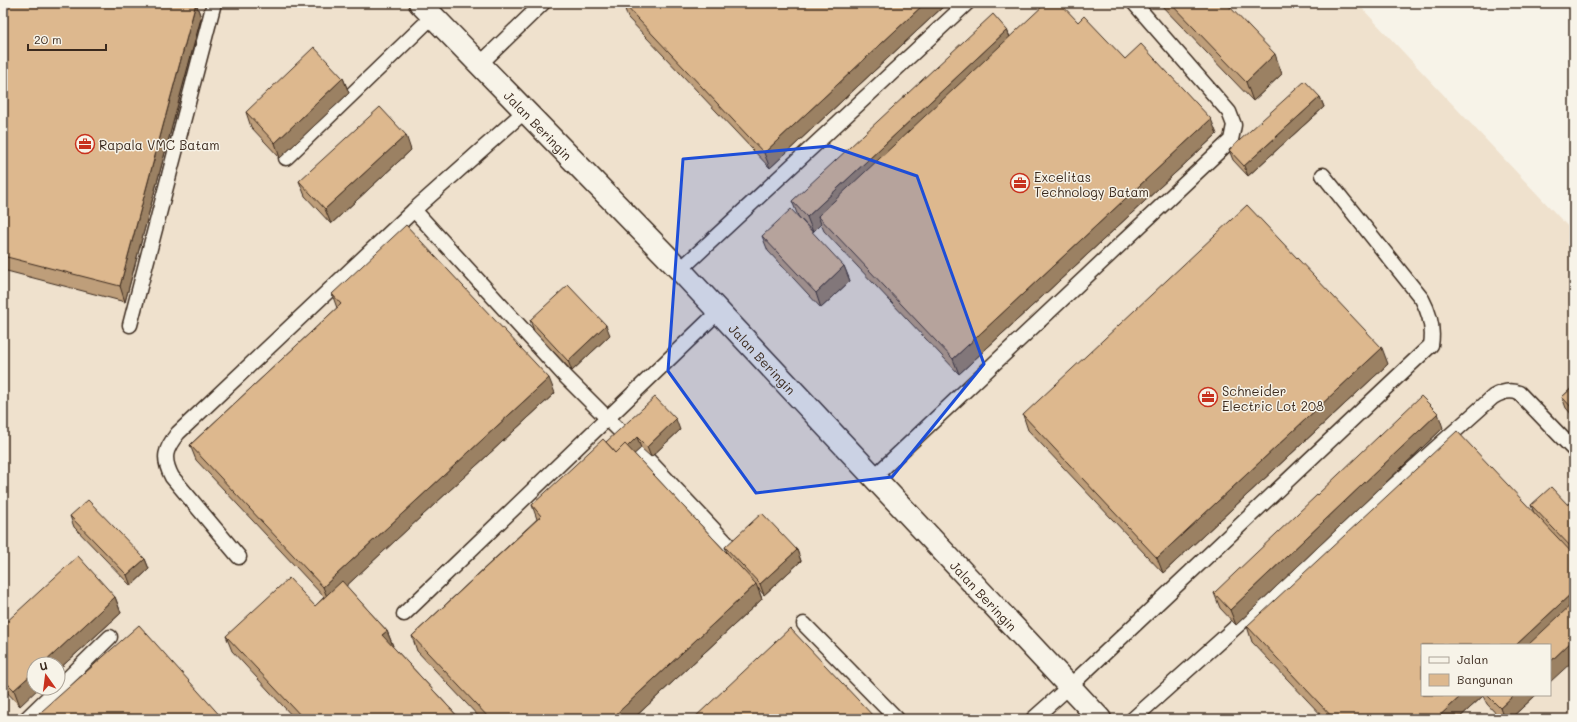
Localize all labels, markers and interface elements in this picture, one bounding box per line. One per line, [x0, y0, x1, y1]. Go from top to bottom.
scale bar [28, 26, 106, 52]
text: 20 m [34, 31, 62, 47]
street label: Jalan Beringin [501, 86, 576, 163]
office icon: Rapala VMC Batam [74, 133, 96, 155]
place label: Rapala VMC Batam [99, 136, 220, 153]
place label: Excelitas Technology Batam [1034, 168, 1149, 200]
office icon: Excelitas Technology Batam [1009, 172, 1031, 194]
street label: Jalan Beringin [726, 320, 800, 397]
place label: Schneider Electric Lot 208 [1222, 382, 1324, 414]
office icon: Schneider Electric Lot 208 [1197, 386, 1219, 408]
street label: Jalan Beringin [947, 556, 1021, 634]
legend [1421, 644, 1551, 696]
text: Jalan [1457, 651, 1488, 667]
north arrow [26, 656, 66, 696]
text: U [38, 658, 49, 674]
text: Bangunan [1457, 671, 1513, 687]

